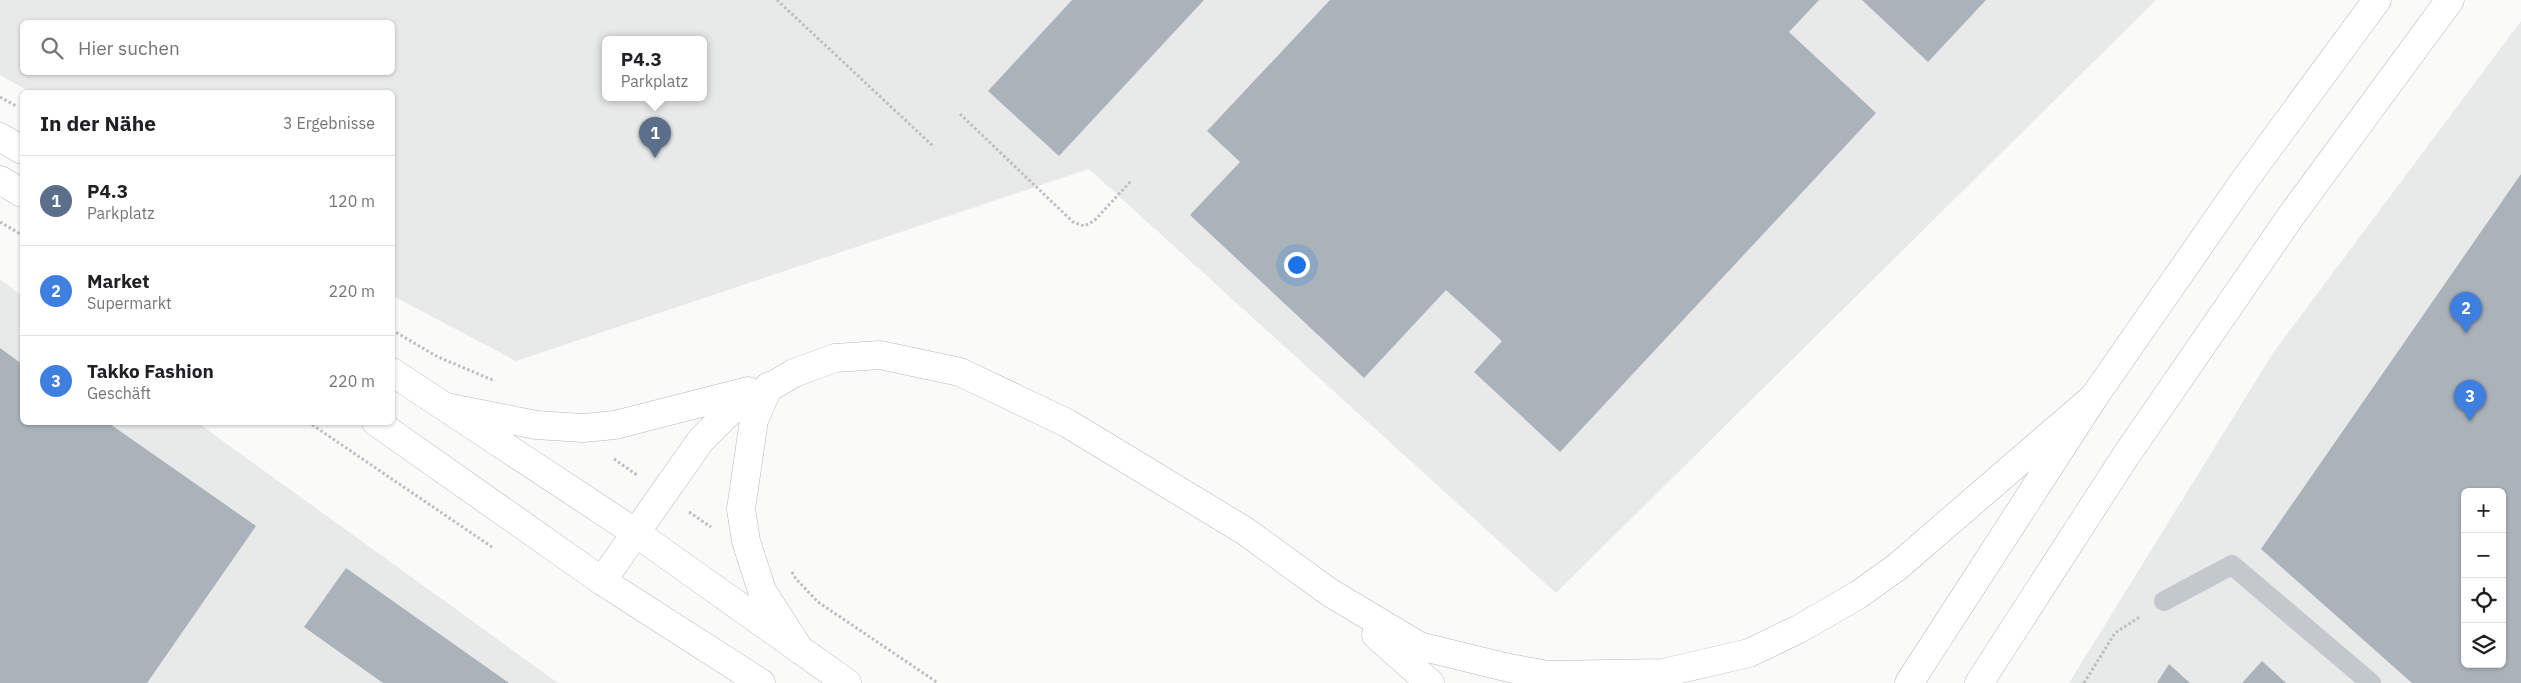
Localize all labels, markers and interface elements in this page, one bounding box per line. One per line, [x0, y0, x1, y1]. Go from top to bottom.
search box [20, 20, 395, 75]
icon: search [38, 34, 66, 62]
text: Hier suchen [78, 36, 180, 60]
popup [602, 36, 707, 101]
text: P4.3 [621, 47, 662, 71]
text: Parkplatz [621, 71, 688, 91]
text: In der Nähe [40, 109, 156, 137]
text: 3 Ergebnisse [283, 113, 375, 133]
pin: 1 [639, 117, 671, 158]
text: P4.3 [87, 179, 128, 203]
text: 1 [51, 191, 61, 211]
text: 120 m [328, 191, 375, 211]
text: Parkplatz [87, 203, 155, 223]
your location [1284, 252, 1310, 278]
text: Market [87, 269, 149, 293]
text: 2 [51, 281, 61, 301]
text: 220 m [328, 281, 375, 301]
pin: 2 [2450, 292, 2482, 333]
text: Supermarkt [87, 293, 172, 313]
text: Takko Fashion [87, 359, 214, 383]
text: 3 [51, 371, 61, 391]
text: 220 m [328, 371, 375, 391]
pin: 3 [2454, 380, 2486, 421]
text: Geschäft [87, 383, 151, 403]
map controls [2461, 488, 2506, 668]
button: + [2461, 488, 2506, 533]
button: − [2461, 533, 2506, 578]
button: locate [2461, 578, 2506, 623]
button: layers [2461, 623, 2506, 668]

